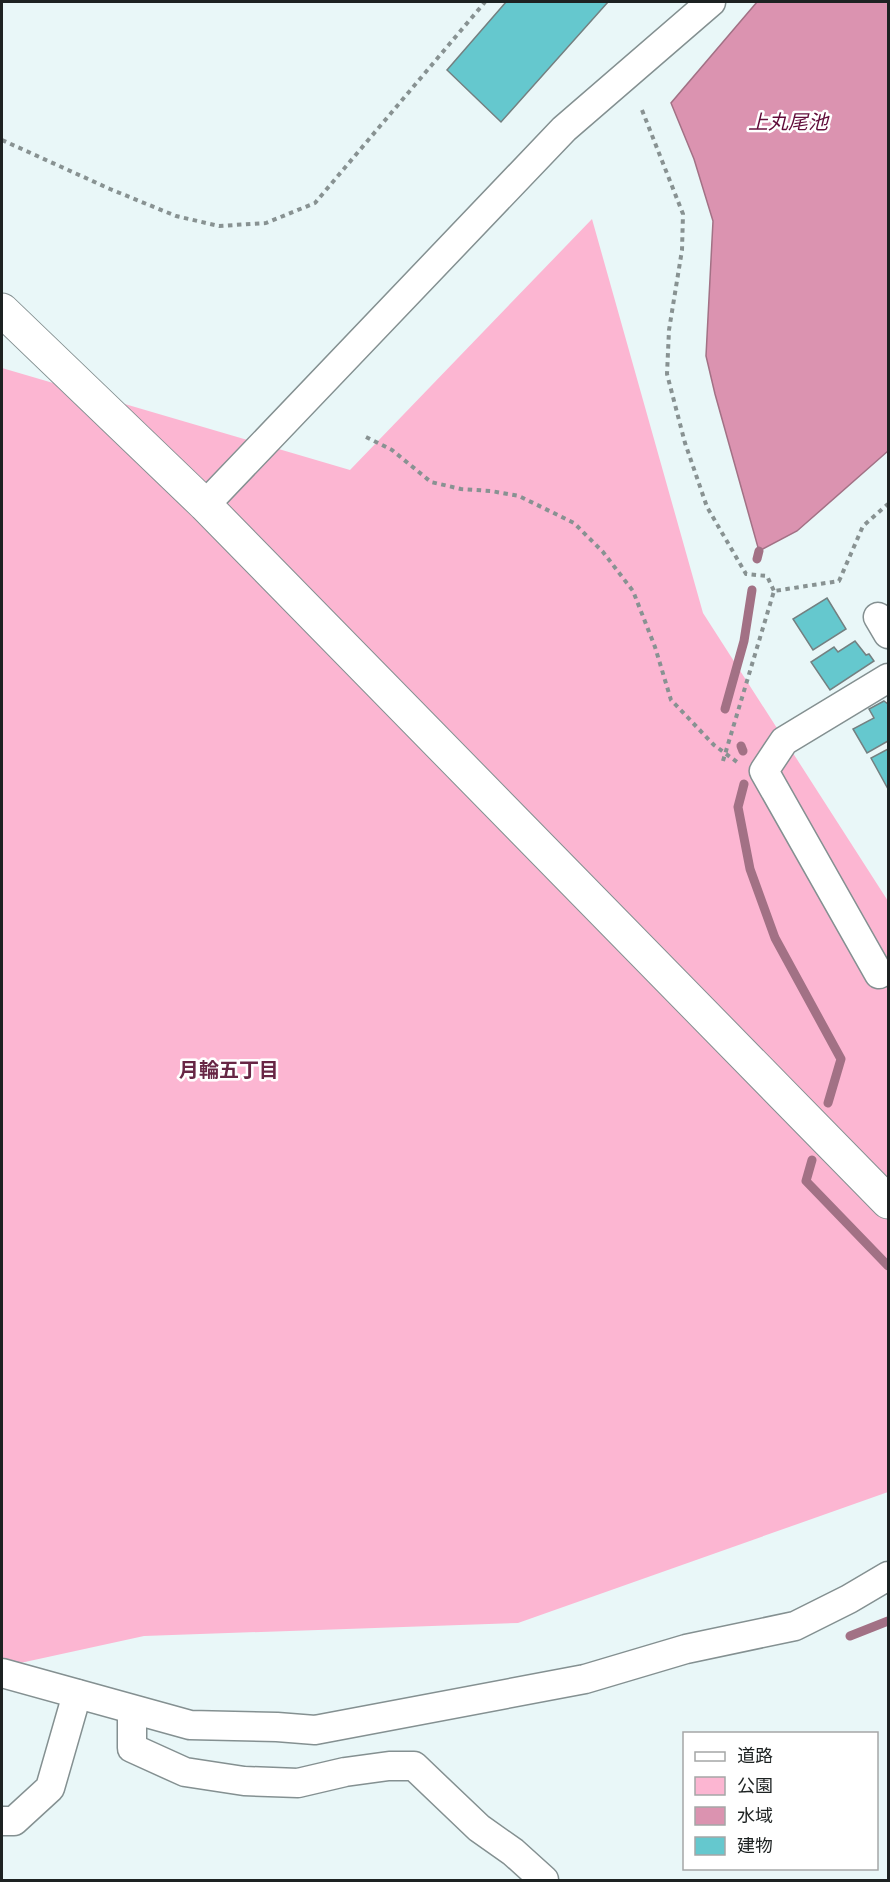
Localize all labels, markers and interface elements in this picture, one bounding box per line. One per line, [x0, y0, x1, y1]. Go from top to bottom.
water label: 上丸尾池 [748, 110, 830, 134]
district label: 月輪五丁目 [179, 1058, 279, 1082]
legend [683, 1732, 878, 1870]
text: 道路 [737, 1745, 773, 1766]
text: 公園 [737, 1775, 773, 1796]
text: 水域 [737, 1805, 773, 1826]
text: 建物 [737, 1835, 773, 1856]

